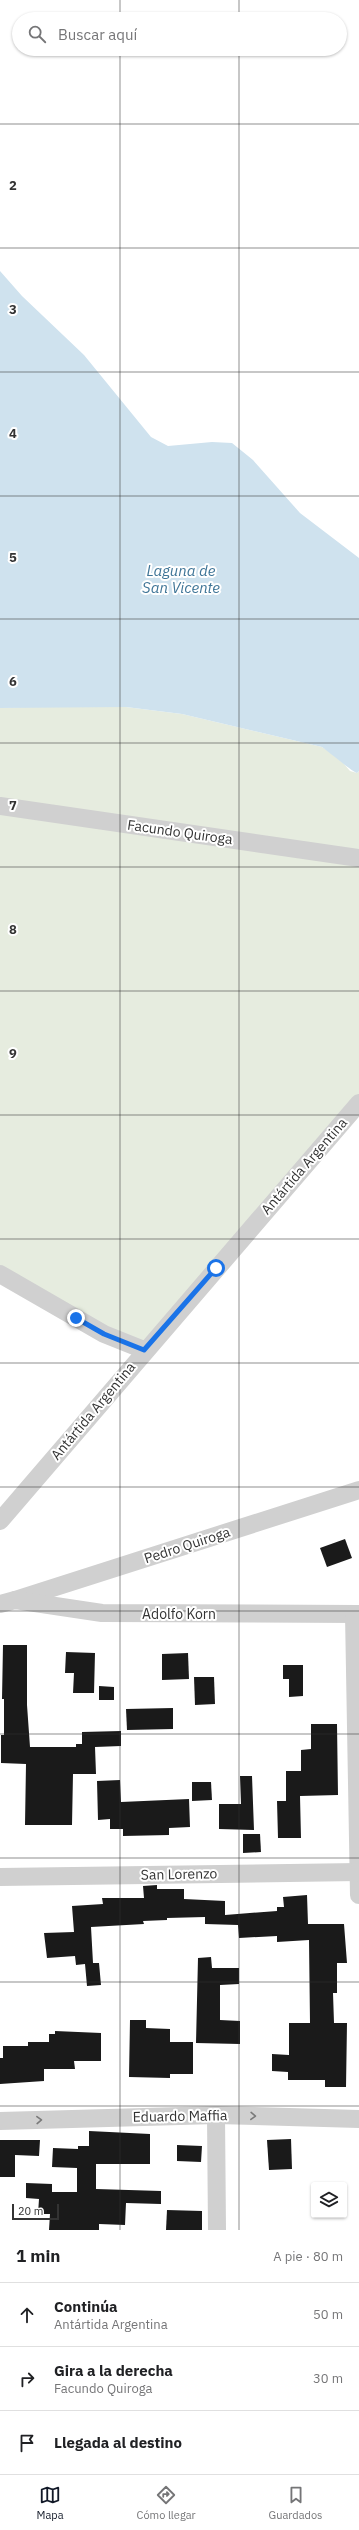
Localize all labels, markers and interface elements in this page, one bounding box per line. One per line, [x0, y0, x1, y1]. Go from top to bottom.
search box [12, 12, 347, 56]
icon: search [26, 23, 48, 45]
text: Buscar aquí [58, 25, 137, 44]
text: 2 [9, 177, 17, 194]
text: 3 [9, 301, 17, 318]
text: 4 [9, 425, 17, 442]
text: 5 [9, 549, 17, 566]
water label: Laguna de San Vicente [142, 561, 220, 597]
text: 6 [9, 673, 17, 690]
text: 7 [9, 797, 17, 814]
street label: Facundo Quiroga [126, 816, 234, 848]
text: 8 [9, 921, 17, 938]
text: 9 [9, 1045, 17, 1062]
street label: Antártida Argentina [257, 1114, 351, 1218]
route start [207, 1259, 225, 1277]
route end [67, 1309, 85, 1327]
street label: Antártida Argentina [47, 1358, 140, 1464]
street label: Pedro Quiroga [142, 1522, 233, 1567]
street label: Adolfo Korn [142, 1605, 216, 1623]
street label: San Lorenzo [141, 1864, 218, 1884]
street label: Eduardo Maffia [133, 2106, 228, 2126]
one-way arrow [250, 2112, 256, 2120]
one-way arrow [36, 2115, 42, 2124]
map controls [311, 2182, 347, 2218]
button: layers [311, 2182, 347, 2218]
scale bar [12, 2202, 59, 2221]
text: 20 m [18, 2204, 43, 2218]
text: 1 min [16, 2245, 60, 2267]
text: A pie · 80 m [273, 2248, 343, 2265]
text: Continúa [54, 2297, 118, 2316]
icon: ahead [16, 2304, 38, 2326]
text: 50 m [313, 2306, 343, 2323]
text: Antártida Argentina [54, 2316, 168, 2333]
text: Gira a la derecha [54, 2361, 173, 2380]
icon: right [16, 2368, 38, 2390]
text: 30 m [313, 2370, 343, 2387]
text: Facundo Quiroga [54, 2380, 152, 2397]
icon: arrive [16, 2432, 38, 2454]
text: Llegada al destino [54, 2433, 182, 2452]
tab: Mapa [37, 2484, 64, 2522]
tab: Cómo llegar [137, 2484, 196, 2522]
tab: Guardados [269, 2484, 322, 2522]

